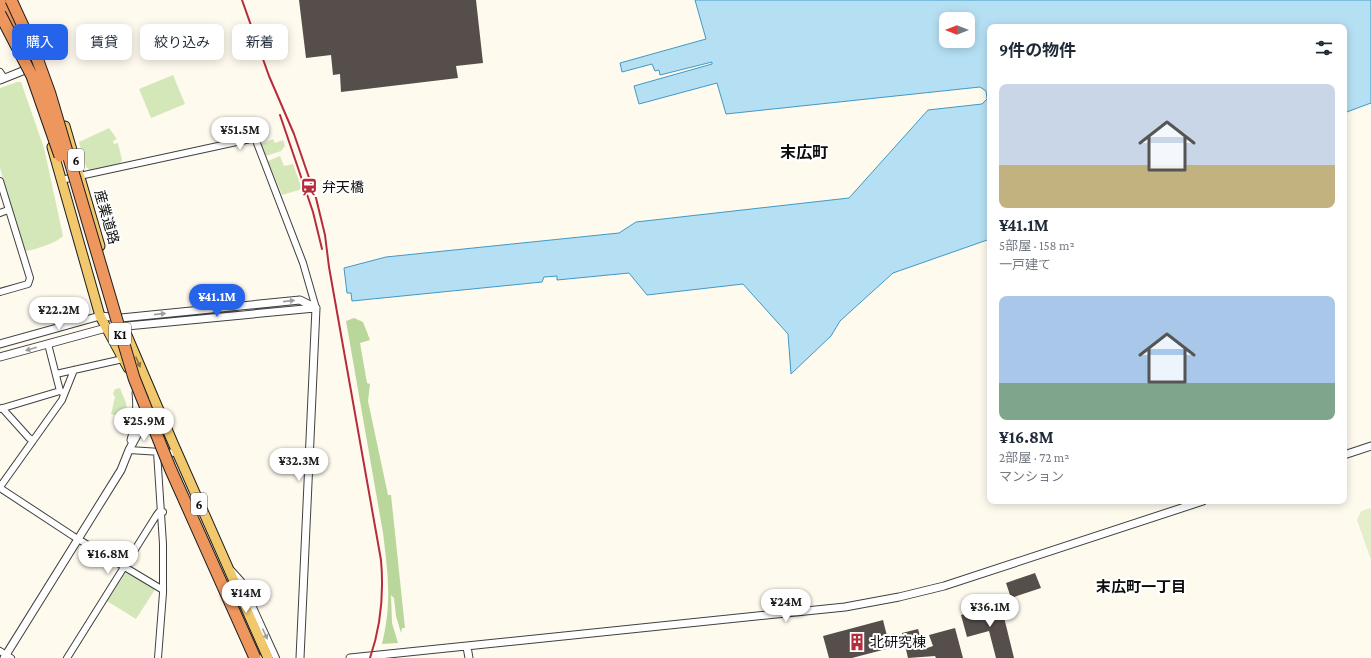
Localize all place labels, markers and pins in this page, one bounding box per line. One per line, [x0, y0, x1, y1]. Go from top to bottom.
pin: ¥51.5M [207, 117, 273, 151]
station icon: 弁天橋 [299, 177, 319, 197]
place label: 弁天橋 [322, 179, 364, 195]
pin: ¥41.1M [184, 284, 250, 318]
pin: ¥22.2M [26, 297, 92, 331]
pin: ¥25.9M [111, 408, 177, 442]
pin: ¥32.3M [266, 448, 332, 482]
pin: ¥16.8M [75, 541, 141, 575]
pin: ¥14M [222, 580, 270, 614]
pin: ¥24M [762, 589, 810, 623]
pin: ¥36.1M [957, 594, 1023, 628]
building icon: 北研究棟 [847, 632, 867, 652]
place label: 北研究棟 [870, 634, 926, 650]

